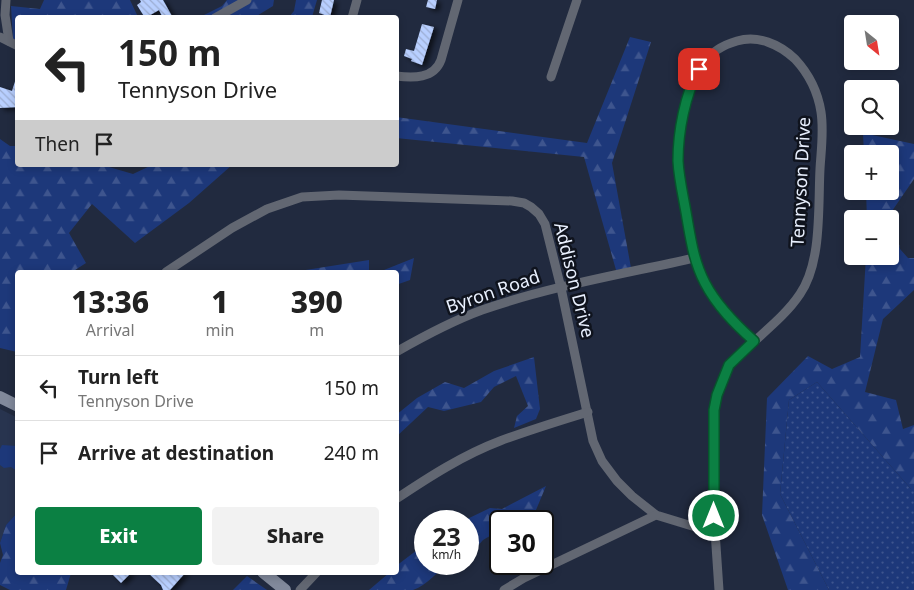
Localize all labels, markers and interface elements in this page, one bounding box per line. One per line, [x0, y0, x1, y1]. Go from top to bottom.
north arrow [844, 15, 899, 70]
map controls [844, 15, 899, 265]
text: 150 m [118, 29, 221, 76]
icon: left [35, 35, 100, 100]
pin [678, 48, 720, 90]
icon: arrive [685, 55, 713, 83]
text: Tennyson Drive [118, 74, 277, 104]
button: search [844, 80, 899, 135]
street label: Tennyson Drive [785, 116, 815, 248]
icon: arrive [90, 130, 118, 158]
text: Then [35, 131, 80, 157]
button: + [844, 145, 899, 200]
button: − [844, 210, 899, 265]
street label: Addison Drive [549, 220, 601, 340]
street label: Byron Road [442, 264, 543, 318]
text: 13:36 [71, 281, 149, 322]
text: 1 [211, 281, 229, 322]
text: 390 [291, 281, 343, 322]
text: Arrival [86, 319, 135, 341]
text: min [205, 319, 234, 341]
text: m [309, 319, 324, 341]
text: Turn left [78, 364, 159, 390]
icon: left [35, 374, 63, 402]
text: 150 m [324, 375, 379, 401]
text: Tennyson Drive [78, 390, 194, 412]
icon: arrive [35, 439, 63, 467]
text: Arrive at destination [78, 440, 274, 466]
text: 240 m [324, 440, 379, 466]
position arrow [687, 489, 739, 541]
button: Exit [35, 507, 202, 565]
button: Share [212, 507, 379, 565]
speed limit sign: 30 [489, 510, 554, 575]
text: 23 [432, 519, 461, 553]
text: km/h [432, 546, 461, 563]

